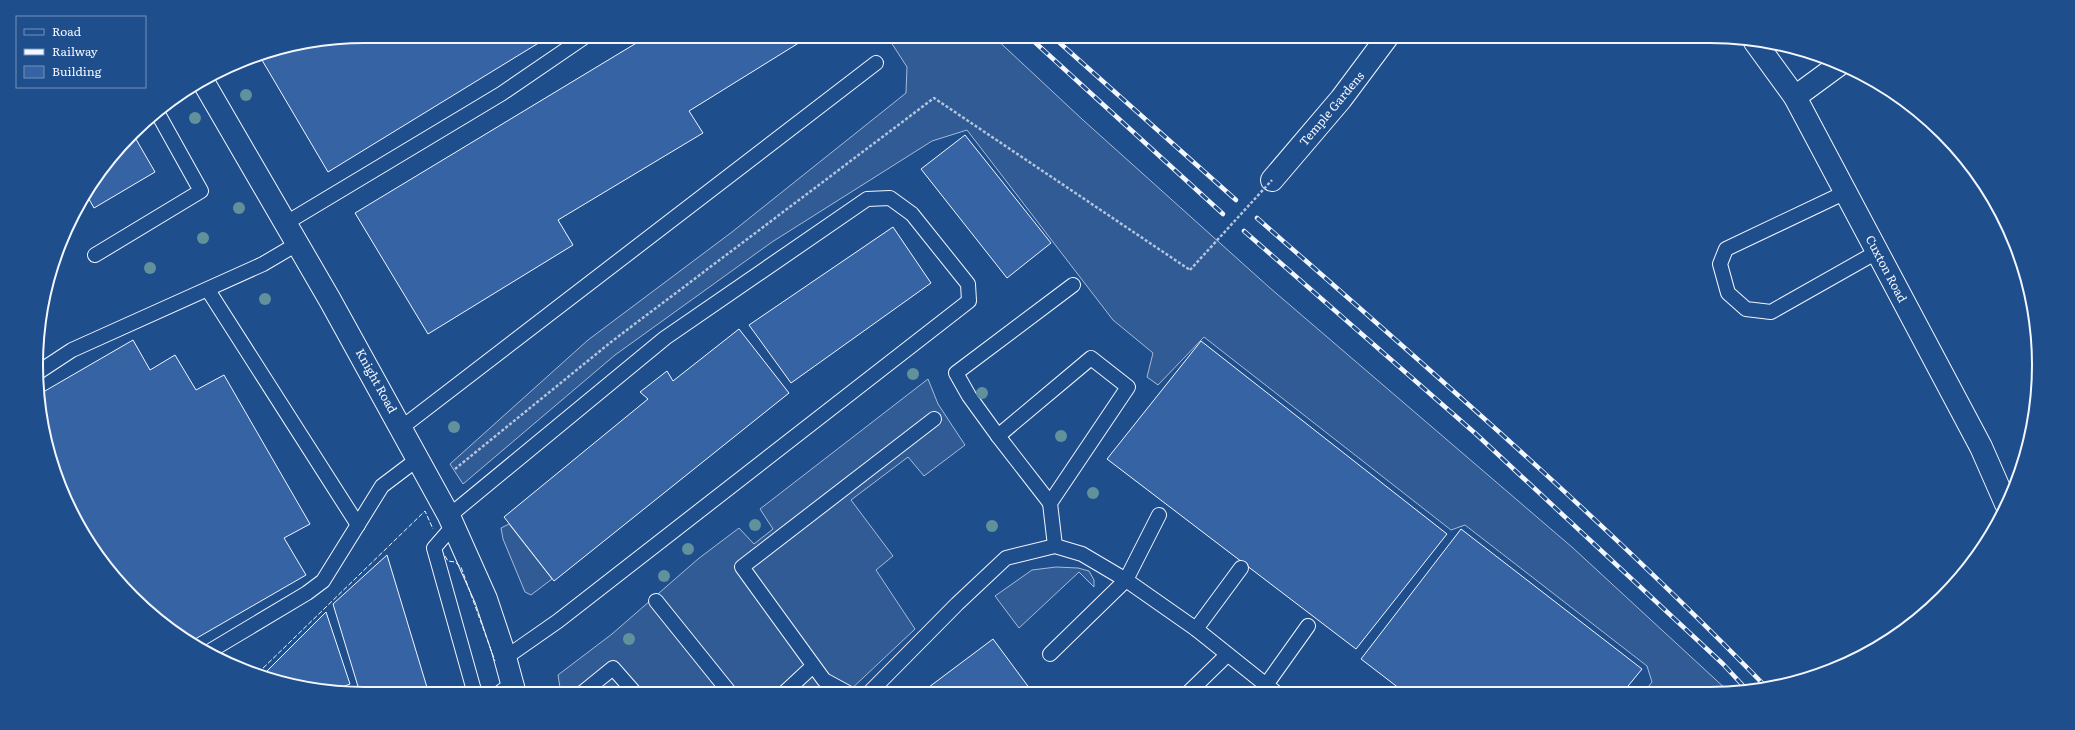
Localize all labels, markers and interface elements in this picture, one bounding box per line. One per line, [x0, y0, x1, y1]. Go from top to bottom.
legend [16, 16, 146, 88]
text: Road [52, 22, 82, 40]
text: Railway [52, 42, 98, 60]
text: Building [52, 62, 102, 80]
street label: Temple Gardens [1294, 67, 1368, 150]
street label: Cuxton Road [1862, 232, 1912, 306]
street label: Knight Road [352, 345, 402, 417]

